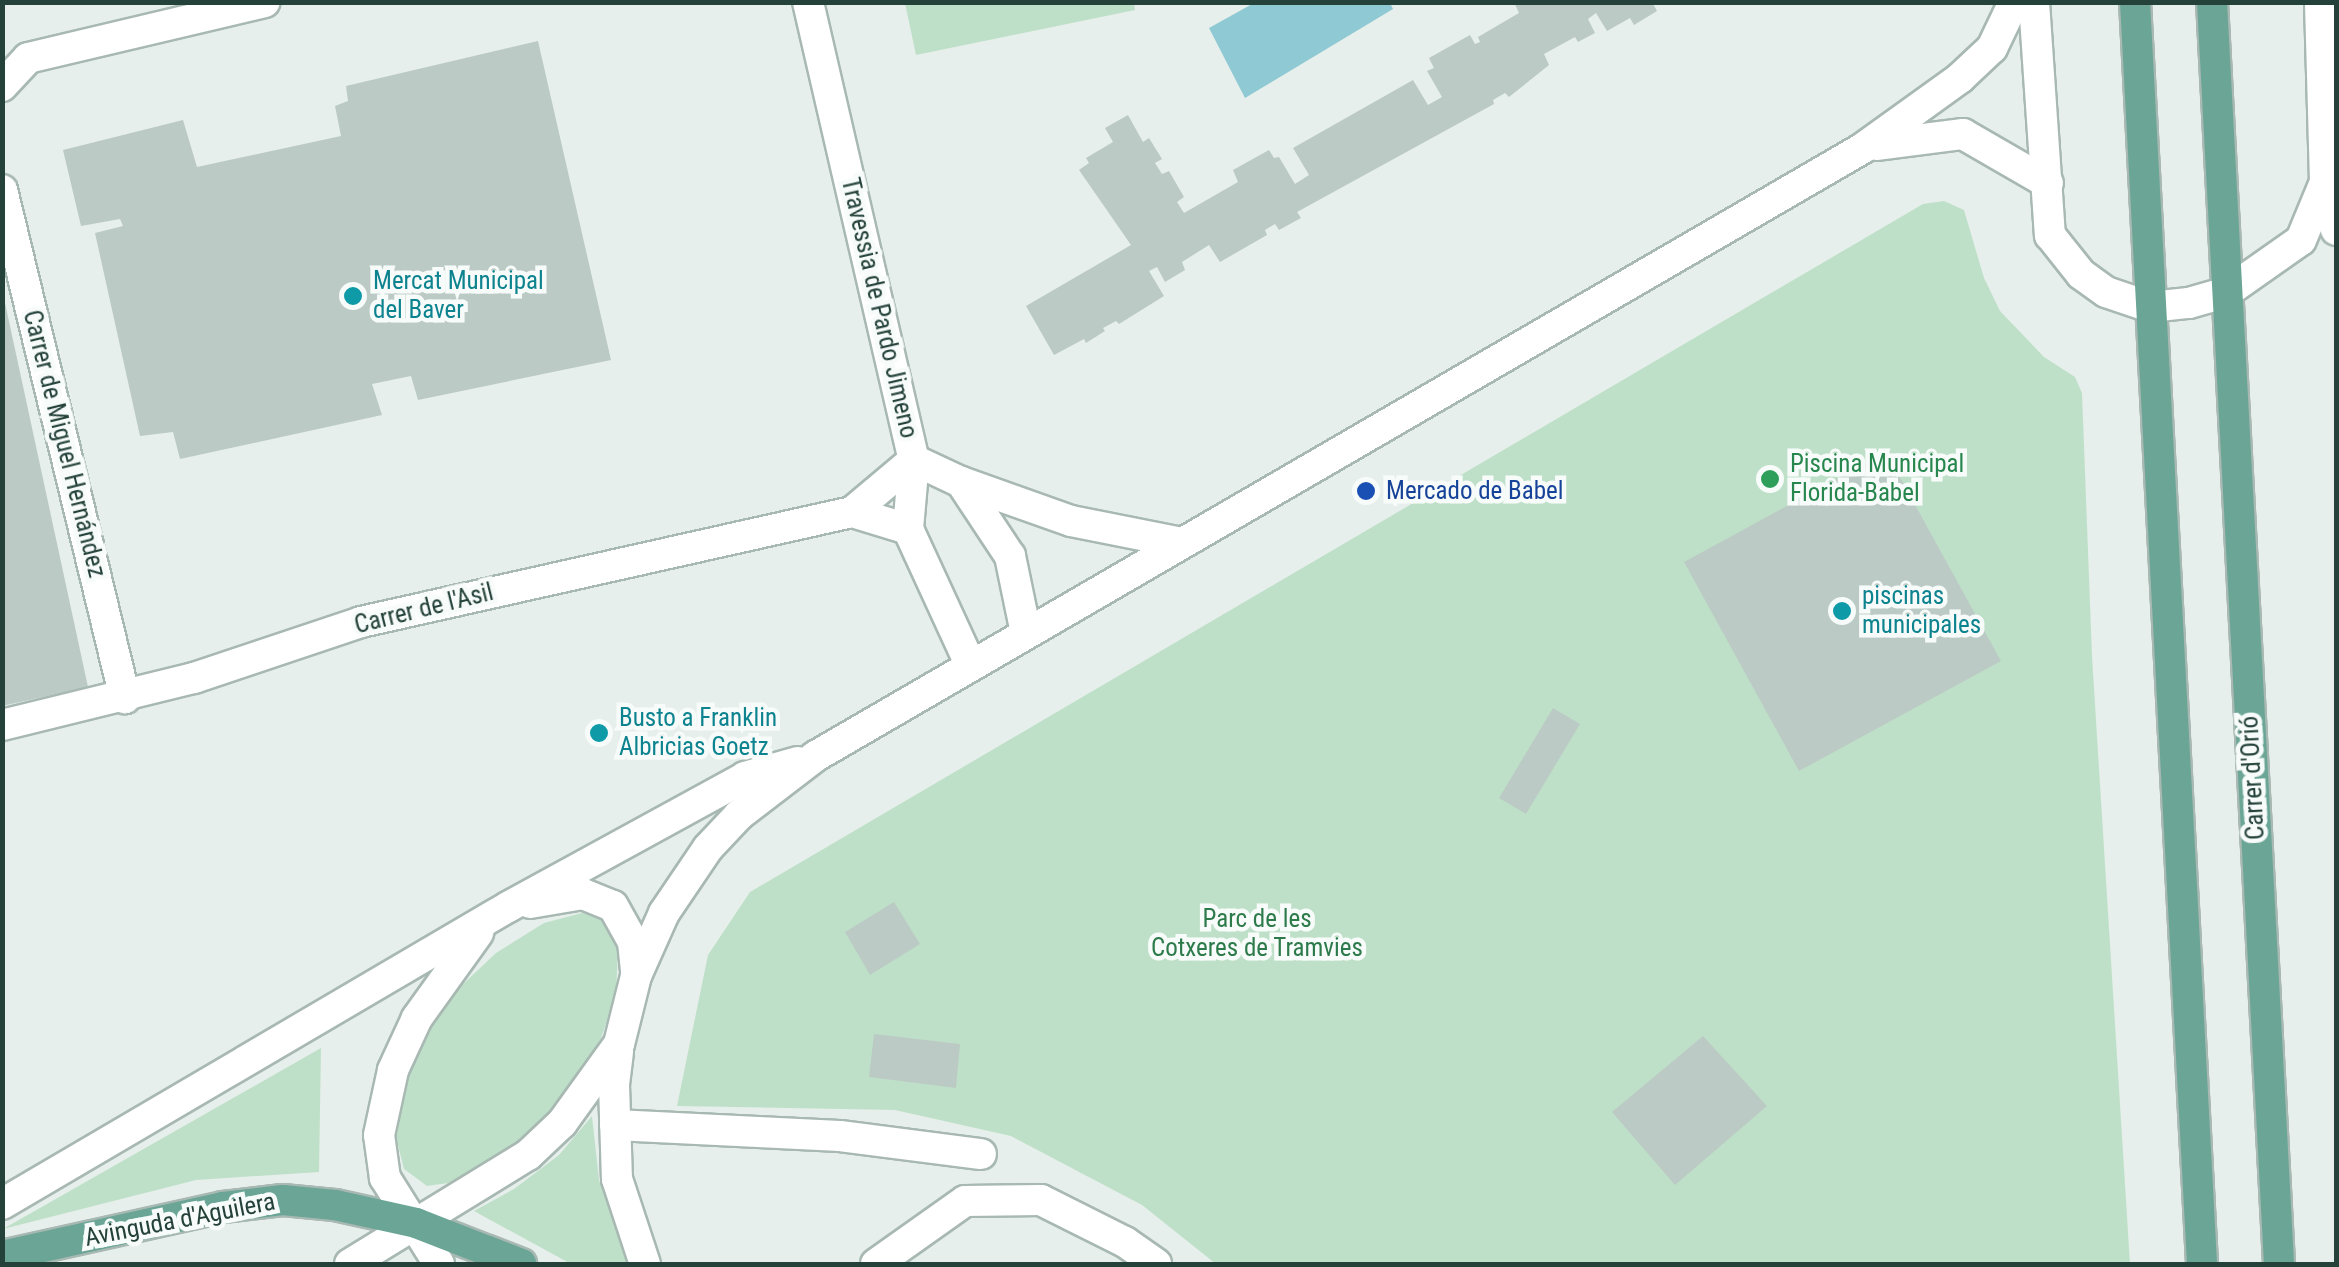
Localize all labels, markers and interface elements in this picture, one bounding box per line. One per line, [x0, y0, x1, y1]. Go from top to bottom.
street label: Travessia de Pardo Jimeno [834, 175, 924, 441]
place label: Mercat Municipal del Baver [373, 267, 544, 326]
marker: Mercat Municipal del Baver [342, 285, 364, 307]
street label: Carrer de Miguel Hernández [16, 307, 112, 581]
place label: Piscina Municipal Florida-Babel [1790, 450, 1964, 509]
marker: Piscina Municipal Florida-Babel [1759, 468, 1781, 490]
place label: Mercado de Babel [1386, 476, 1563, 506]
marker: Mercado de Babel [1355, 480, 1377, 502]
street label: Carrer de l'Asil [351, 577, 497, 641]
place label: piscinas municipales [1862, 582, 1981, 641]
marker: piscinas municipales [1831, 600, 1853, 622]
place label: Busto a Franklin Albricias Goetz [619, 704, 777, 763]
street label: Carrer d'Orió [2235, 715, 2271, 841]
marker: Busto a Franklin Albricias Goetz [588, 722, 610, 744]
park label: Parc de les Cotxeres de Tramvies [1151, 905, 1363, 964]
street label: Avinguda d'Aguilera [82, 1187, 278, 1253]

